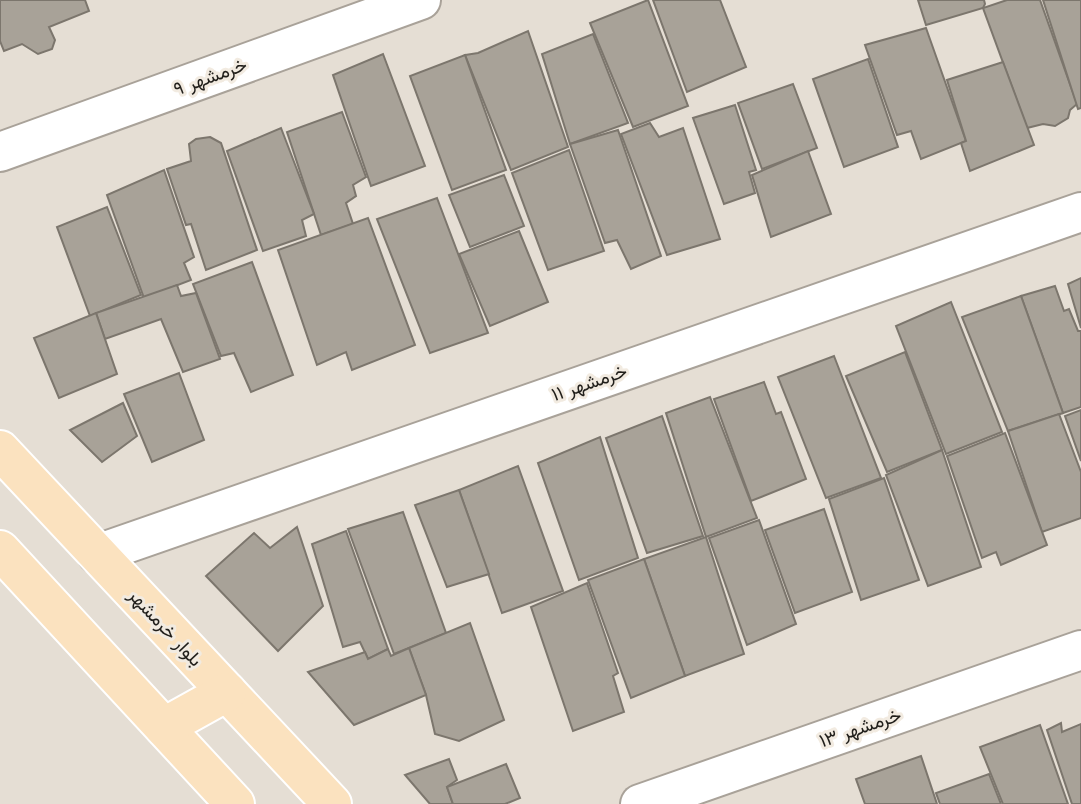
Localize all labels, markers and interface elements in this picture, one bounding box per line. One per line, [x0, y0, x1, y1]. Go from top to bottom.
street label: خرمشهر ۹ [170, 51, 251, 102]
street label: خرمشهر ۱۱ [548, 357, 631, 408]
street label: بلوار خرمشهر [122, 581, 209, 672]
street label: خرمشهر ۱۳ [815, 701, 905, 754]

